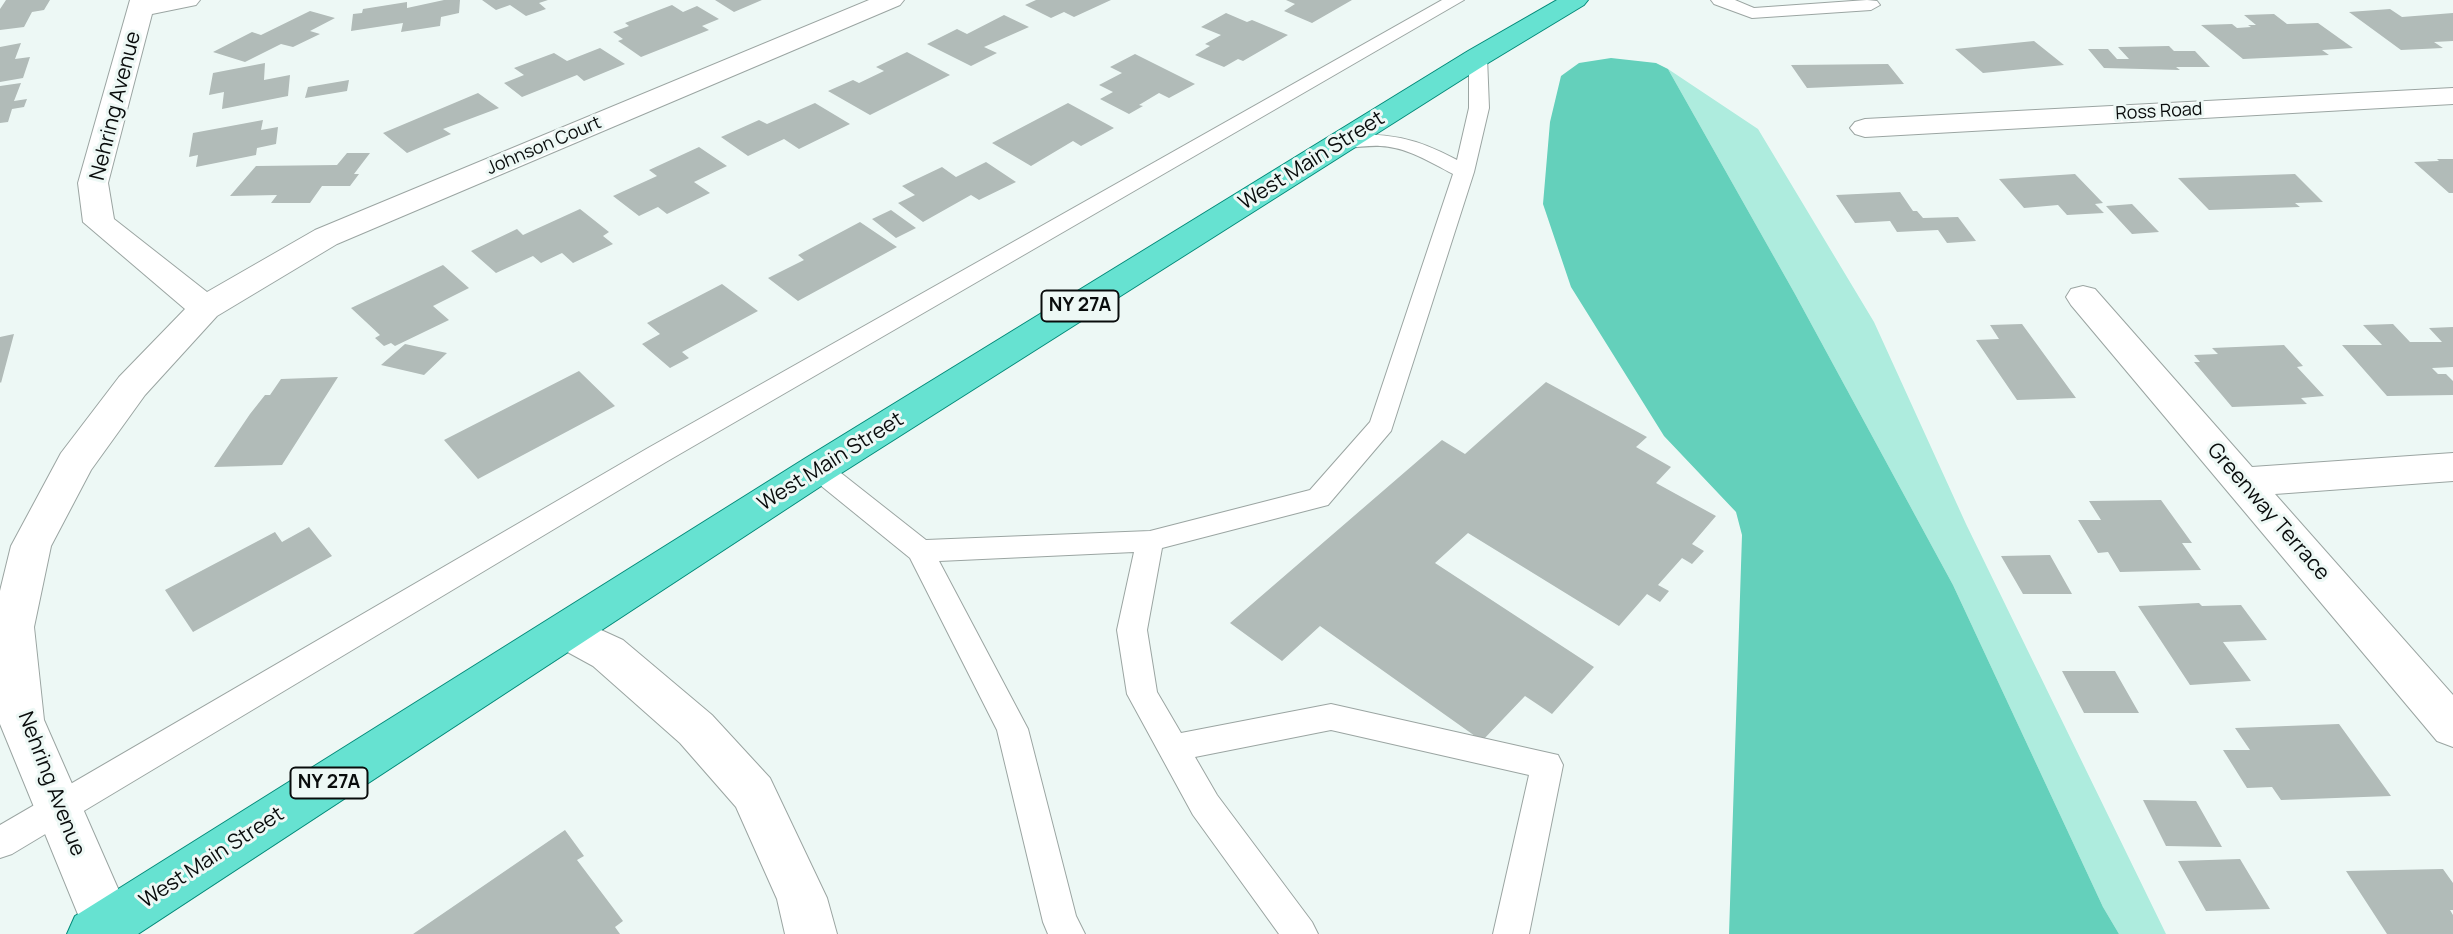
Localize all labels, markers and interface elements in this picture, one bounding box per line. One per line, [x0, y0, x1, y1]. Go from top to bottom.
street label: Nehring Avenue [85, 29, 147, 183]
street label: Ross Road [2115, 99, 2203, 125]
street label: West Main Street [1235, 106, 1389, 216]
street label: Johnson Court [483, 112, 605, 180]
road number: NY 27A [1042, 290, 1118, 322]
street label: West Main Street [754, 407, 908, 517]
street label: Greenway Terrace [2201, 438, 2335, 586]
street label: Nehring Avenue [12, 708, 90, 860]
road number: NY 27A [290, 768, 368, 798]
street label: West Main Street [135, 802, 289, 914]

